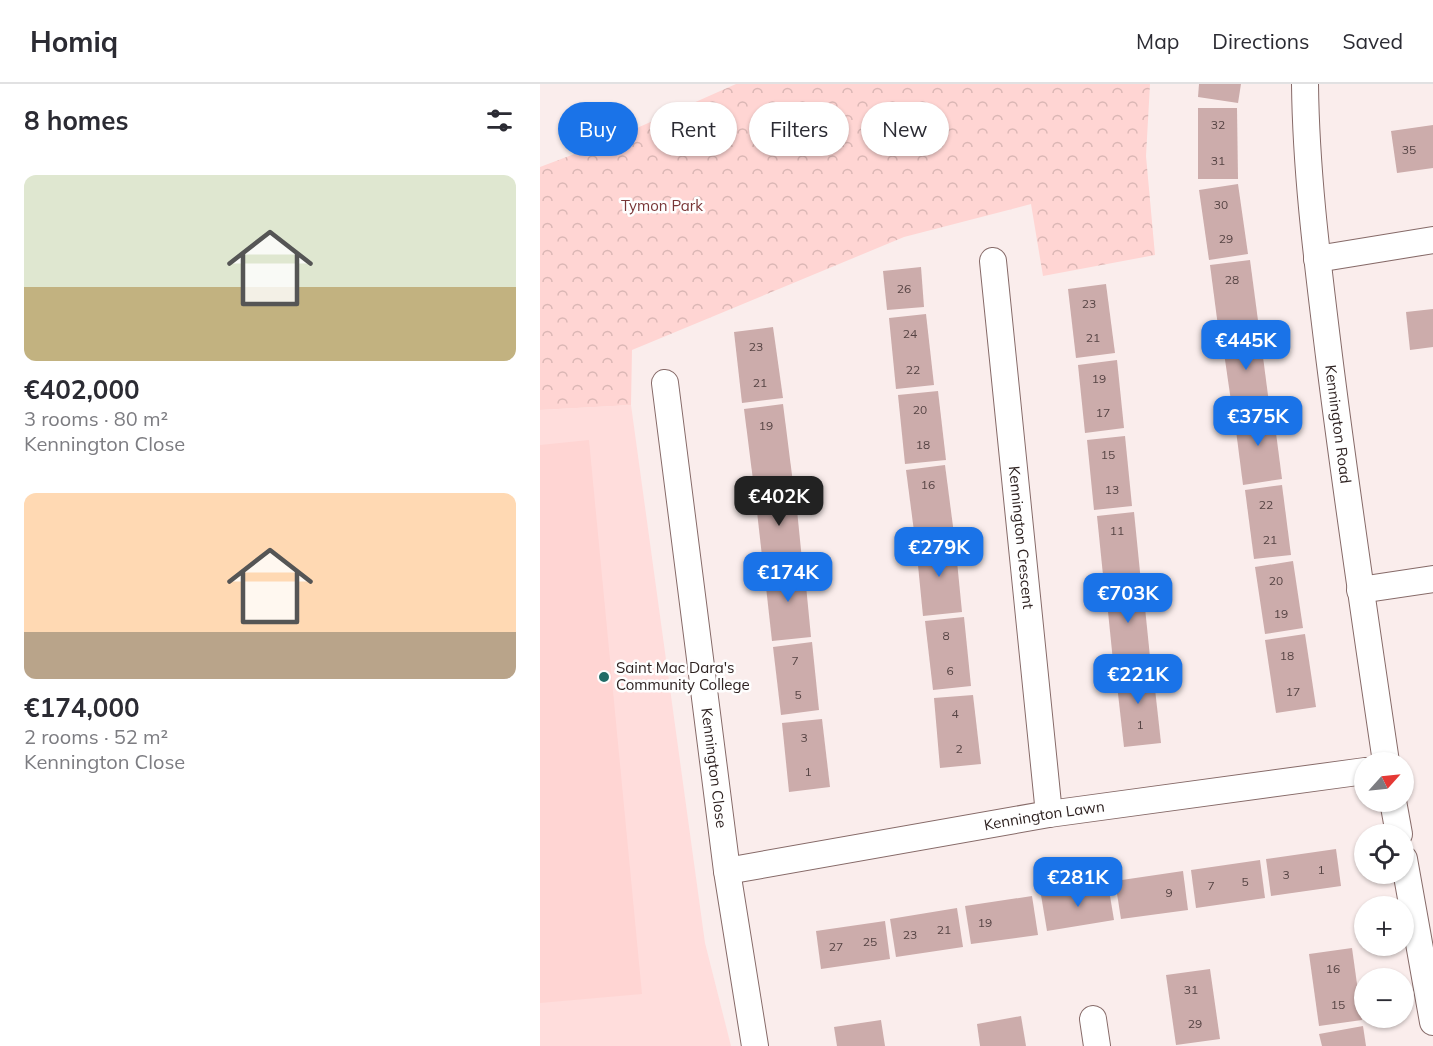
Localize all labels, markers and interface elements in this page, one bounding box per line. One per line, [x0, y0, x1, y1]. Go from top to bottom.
text: Homiq [30, 24, 118, 59]
text: Map [1136, 28, 1179, 54]
text: Directions [1212, 28, 1309, 54]
text: Saved [1342, 28, 1403, 54]
chip: Buy [558, 102, 638, 156]
chip: Rent [650, 102, 737, 156]
chip: Filters [749, 102, 849, 156]
chip: New [861, 102, 949, 156]
text: 8 homes [24, 104, 128, 137]
icon: filters [483, 104, 516, 137]
house number: 32 [1211, 117, 1225, 132]
house number: 35 [1402, 142, 1416, 157]
house number: 31 [1211, 153, 1225, 168]
park label: Tymon Park [621, 196, 703, 215]
house number: 30 [1214, 197, 1228, 212]
icon: home [216, 214, 324, 322]
house number: 29 [1219, 231, 1233, 246]
house number: 28 [1225, 272, 1239, 287]
house number: 26 [897, 281, 911, 296]
house number: 23 [1082, 296, 1096, 311]
pin: €445K [1204, 320, 1288, 371]
house number: 24 [903, 326, 917, 341]
text: €445K [1215, 327, 1277, 352]
house number: 21 [1086, 330, 1100, 345]
house number: 23 [749, 339, 763, 354]
house number: 22 [906, 362, 920, 377]
street label: Kennington Road [1321, 364, 1356, 485]
house number: 19 [1092, 371, 1106, 386]
text: €402,000 [24, 373, 140, 406]
house number: 21 [753, 375, 767, 390]
pin: €375K [1216, 396, 1300, 447]
house number: 20 [913, 402, 927, 417]
text: €375K [1227, 403, 1289, 428]
house number: 17 [1096, 405, 1110, 420]
text: 3 rooms · 80 m² [24, 406, 168, 431]
house number: 19 [759, 418, 773, 433]
text: Kennington Close [24, 431, 185, 456]
house number: 18 [916, 437, 930, 452]
house number: 15 [1101, 447, 1115, 462]
street label: Kennington Crescent [1005, 465, 1038, 610]
pin: €402K [737, 476, 821, 527]
house number: 16 [921, 477, 935, 492]
house number: 13 [1105, 482, 1119, 497]
text: €402K [748, 483, 810, 508]
house number: 22 [1259, 497, 1273, 512]
house number: 11 [1110, 523, 1124, 538]
pin: €279K [897, 527, 981, 578]
icon: home [216, 532, 324, 640]
house number: 21 [1263, 532, 1277, 547]
text: €279K [908, 534, 970, 559]
pin: €174K [746, 552, 830, 603]
text: €174K [757, 559, 819, 584]
pin: €703K [1086, 573, 1170, 624]
house number: 20 [1269, 573, 1283, 588]
text: €703K [1097, 580, 1159, 605]
house number: 19 [1274, 606, 1288, 621]
house number: 8 [942, 628, 950, 643]
house number: 18 [1280, 648, 1294, 663]
house number: 7 [791, 653, 799, 668]
pin: €221K [1096, 654, 1180, 705]
place label: Saint Mac Dara's Community College [616, 658, 750, 694]
text: €221K [1107, 661, 1169, 686]
house number: 6 [946, 663, 954, 678]
marker: Saint Mac Dara's Community College [597, 670, 611, 684]
house number: 17 [1286, 684, 1300, 699]
house number: 5 [794, 687, 802, 702]
text: €174,000 [24, 691, 140, 724]
house number: 4 [951, 706, 959, 721]
street label: Kennington Close [697, 707, 731, 829]
house number: 1 [1136, 717, 1144, 732]
text: 2 rooms · 52 m² [24, 724, 168, 749]
house number: 3 [800, 730, 808, 745]
house number: 2 [955, 741, 963, 756]
text: Kennington Close [24, 749, 185, 774]
north arrow [1354, 752, 1414, 812]
map controls [1354, 752, 1414, 1028]
house number: 1 [804, 764, 812, 779]
street label: Kennington Lawn [982, 797, 1106, 834]
button: locate [1354, 824, 1414, 884]
pin: €281K [1036, 857, 1120, 908]
house number: 1 [1317, 862, 1325, 877]
text: €281K [1047, 864, 1109, 889]
house number: 3 [1282, 867, 1290, 882]
house number: 5 [1241, 874, 1249, 889]
house number: 7 [1207, 878, 1215, 893]
house number: 9 [1165, 885, 1173, 900]
button: + [1354, 896, 1414, 956]
house number: 19 [978, 915, 992, 930]
house number: 21 [937, 922, 951, 937]
house number: 23 [903, 927, 917, 942]
house number: 25 [863, 934, 877, 949]
house number: 27 [829, 939, 843, 954]
house number: 16 [1326, 961, 1340, 976]
button: − [1354, 968, 1414, 1028]
house number: 31 [1184, 982, 1198, 997]
house number: 15 [1331, 997, 1345, 1012]
house number: 29 [1188, 1016, 1202, 1031]

